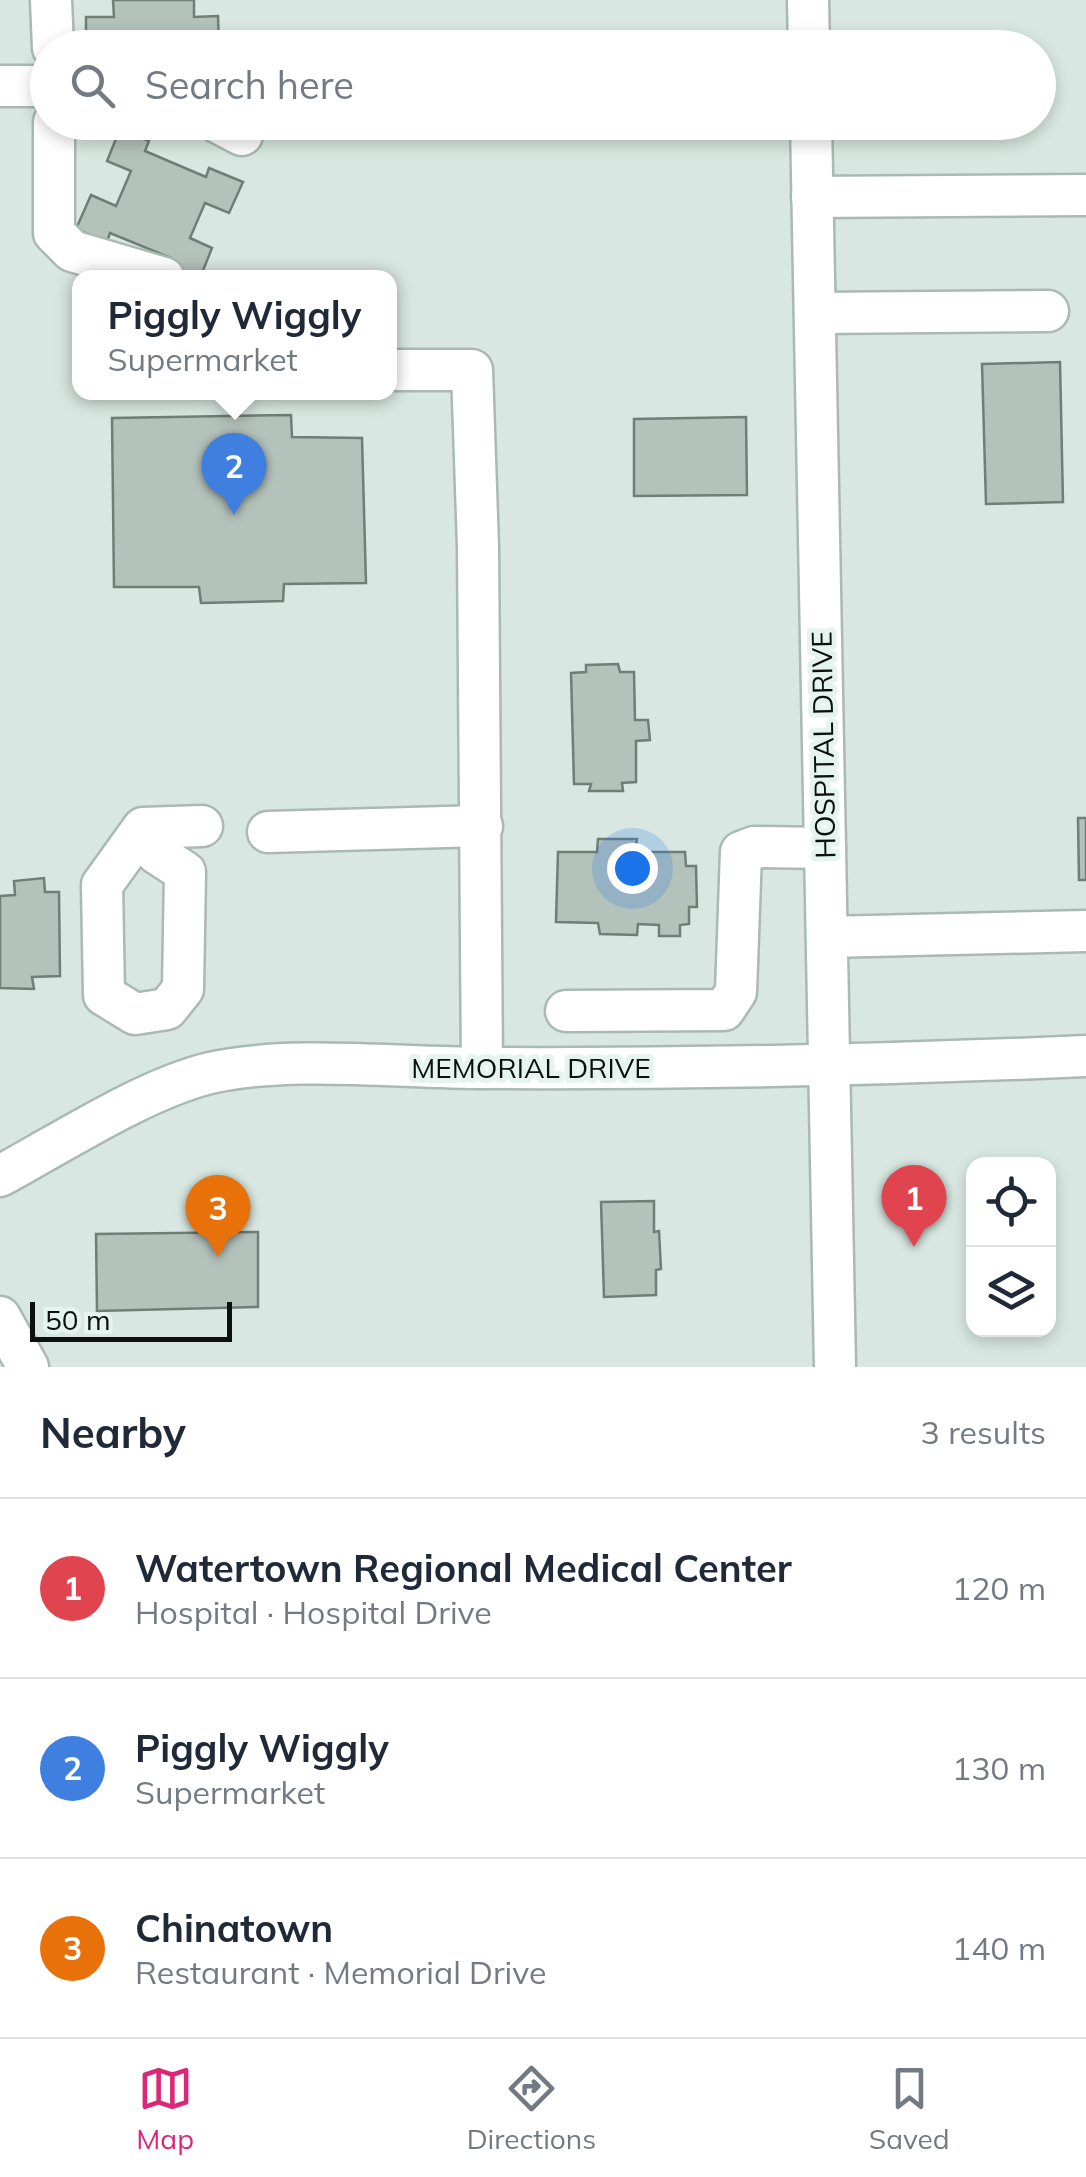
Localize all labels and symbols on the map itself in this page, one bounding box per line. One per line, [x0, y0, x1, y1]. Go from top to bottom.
pin: 2 [202, 432, 266, 515]
street label: HOSPITAL DRIVE [804, 631, 842, 859]
your location [607, 843, 658, 894]
street label: MEMORIAL DRIVE [411, 1050, 651, 1085]
pin: 1 [882, 1164, 946, 1247]
pin: 3 [186, 1174, 250, 1257]
scale bar [30, 1297, 232, 1342]

